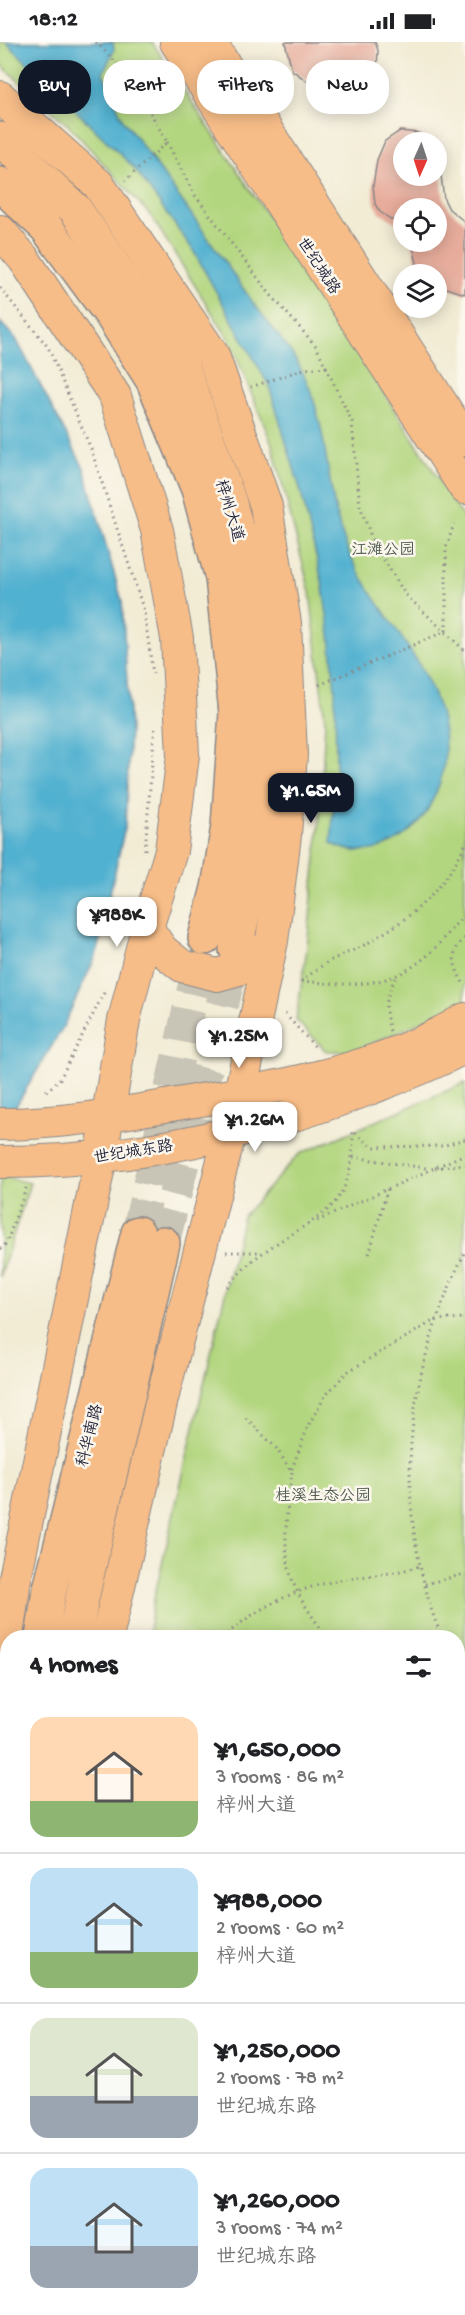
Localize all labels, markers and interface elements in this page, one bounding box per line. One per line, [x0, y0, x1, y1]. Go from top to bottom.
text: 18:12 [30, 8, 78, 34]
chip: Buy [18, 60, 91, 114]
chip: Rent [103, 60, 185, 114]
chip: Filters [197, 60, 294, 114]
chip: New [306, 60, 389, 114]
north arrow [393, 132, 447, 186]
map controls [393, 132, 447, 318]
button: locate [393, 198, 447, 252]
street label: 世纪城路 [292, 234, 344, 299]
button: layers [393, 264, 447, 318]
street label: 梓州大道 [209, 477, 248, 544]
park label: 江滩公园 [351, 541, 415, 561]
pin: ¥1.65M [262, 773, 360, 824]
text: ¥1.65M [282, 781, 340, 804]
pin: ¥988K [75, 897, 159, 948]
text: ¥988K [91, 905, 143, 928]
pin: ¥1.25M [190, 1018, 288, 1069]
text: ¥1.25M [210, 1026, 268, 1049]
pin: ¥1.26M [206, 1102, 304, 1153]
text: ¥1.26M [226, 1110, 284, 1133]
street label: 世纪城东路 [92, 1136, 175, 1169]
street label: 科华南路 [72, 1402, 108, 1469]
park label: 桂溪生态公园 [275, 1486, 371, 1507]
icon: filters [402, 1650, 435, 1683]
text: 4 homes [30, 1651, 117, 1682]
text: ¥1,650,000 [216, 1736, 341, 1767]
icon: home [78, 1741, 150, 1813]
text: 3 rooms · 86 m² [216, 1767, 344, 1790]
text: 梓州大道 [216, 1796, 296, 1819]
text: ¥988,000 [216, 1887, 322, 1918]
icon: home [78, 1892, 150, 1964]
text: 2 rooms · 60 m² [216, 1918, 344, 1941]
text: 梓州大道 [216, 1947, 296, 1970]
text: ¥1,250,000 [216, 2037, 340, 2068]
icon: home [78, 2042, 150, 2114]
text: 2 rooms · 78 m² [216, 2068, 344, 2091]
text: 世纪城东路 [216, 2097, 316, 2120]
text: ¥1,260,000 [216, 2187, 340, 2218]
icon: home [78, 2192, 150, 2264]
text: 3 rooms · 74 m² [216, 2218, 343, 2241]
text: 世纪城东路 [216, 2247, 316, 2270]

